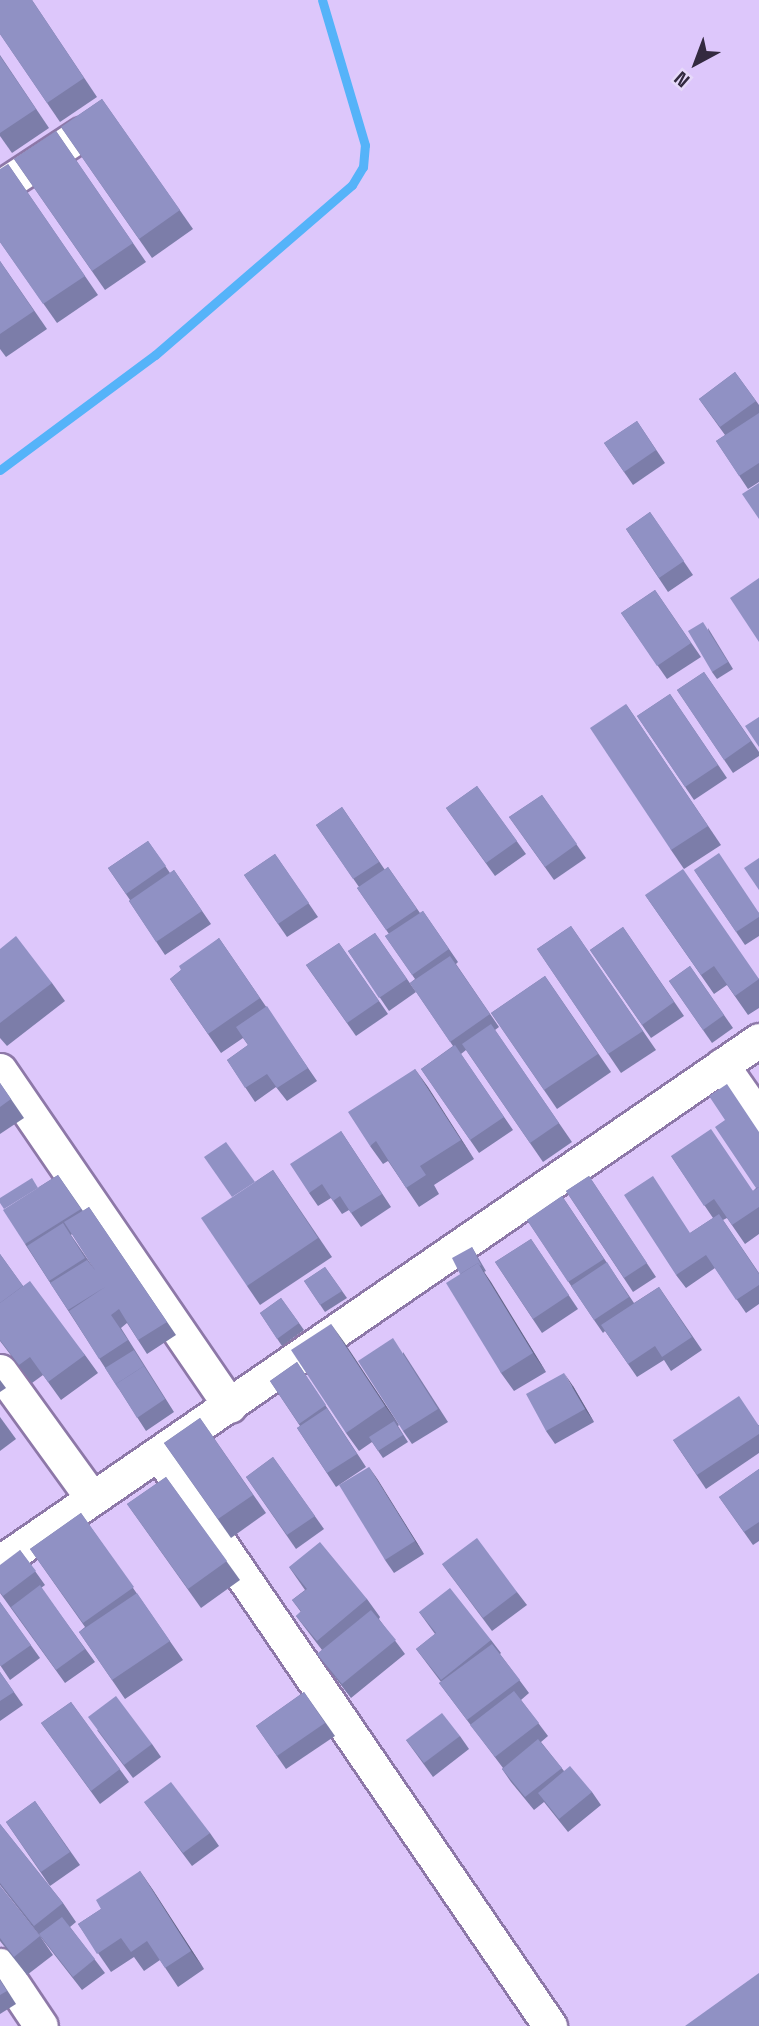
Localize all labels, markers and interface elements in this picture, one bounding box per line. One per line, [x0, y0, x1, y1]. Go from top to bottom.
north arrow [661, 28, 731, 98]
text: N [669, 66, 695, 93]

